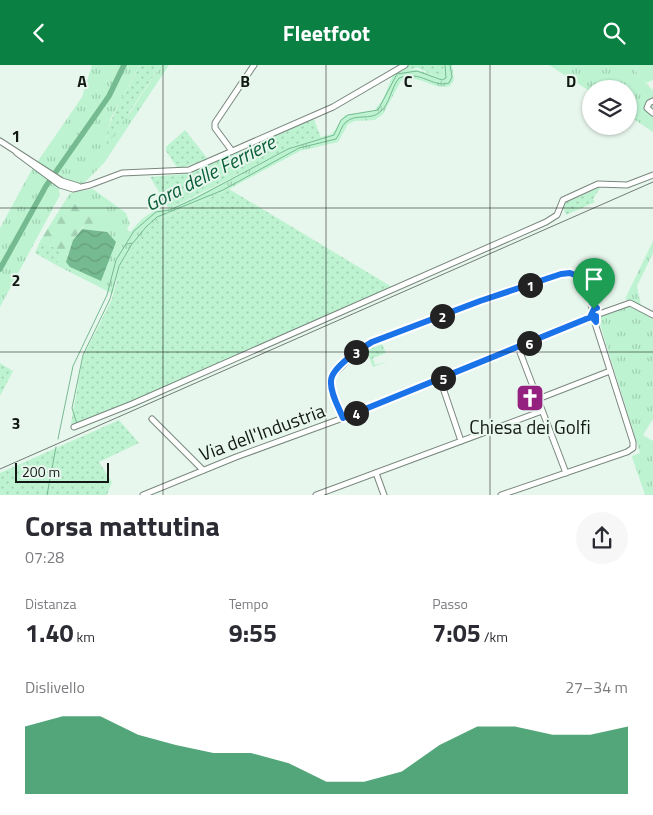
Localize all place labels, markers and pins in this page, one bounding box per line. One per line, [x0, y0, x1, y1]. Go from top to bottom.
pin [573, 258, 615, 309]
pin: 1 [518, 273, 542, 297]
pin: 2 [430, 303, 454, 329]
pin: 6 [516, 331, 542, 355]
pin: 3 [344, 339, 368, 365]
pin: 5 [430, 365, 456, 391]
church icon: Chiesa dei Golfi [515, 383, 545, 413]
pin: 4 [344, 401, 368, 425]
place label: Chiesa dei Golfi [469, 412, 591, 441]

